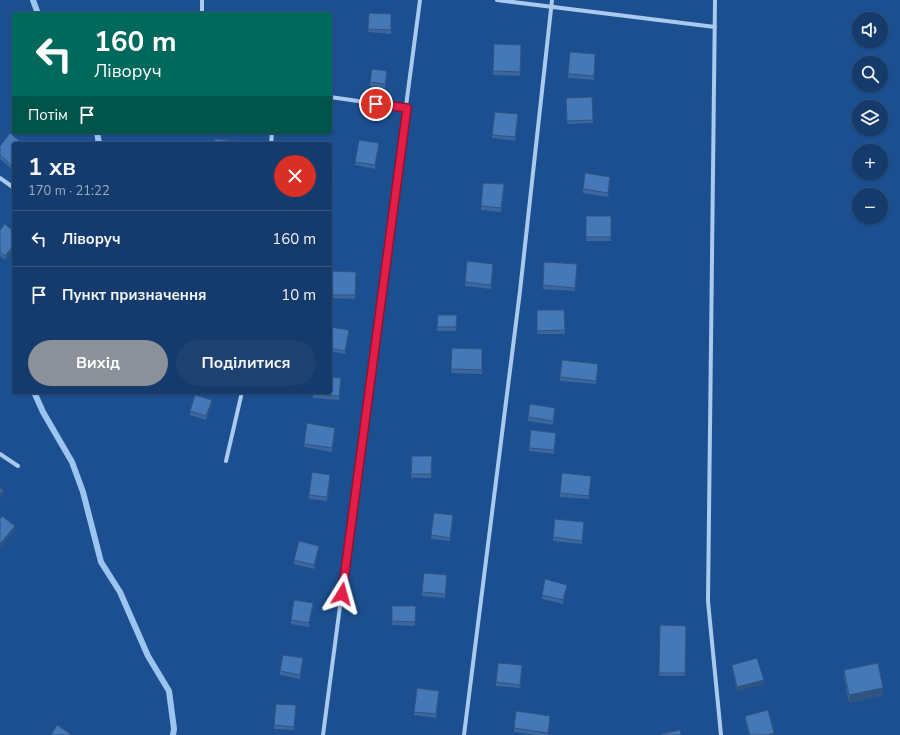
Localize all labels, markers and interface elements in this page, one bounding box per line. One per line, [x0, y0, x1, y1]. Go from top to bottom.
map controls [852, 12, 888, 224]
button: sound [852, 12, 888, 48]
text: 160 m [94, 23, 177, 61]
icon: left [28, 28, 80, 80]
button: search [852, 56, 888, 92]
text: Ліворуч [94, 59, 162, 83]
pin [359, 87, 393, 121]
icon: arrive [365, 93, 387, 115]
button: layers [852, 100, 888, 136]
icon: arrive [76, 104, 98, 126]
text: Потім [28, 105, 68, 125]
button: + [852, 144, 888, 180]
text: 1 хв [28, 151, 76, 183]
button: close [274, 155, 316, 197]
text: 170 m · 21:22 [28, 182, 110, 200]
button: − [852, 188, 888, 224]
icon: left [28, 228, 50, 250]
text: Ліворуч [62, 229, 121, 249]
text: 160 m [272, 229, 316, 249]
icon: arrive [28, 284, 50, 306]
text: Пункт призначення [62, 285, 207, 305]
text: 10 m [281, 285, 316, 305]
button: Вихід [28, 340, 168, 386]
button: Поділитися [176, 340, 316, 386]
position arrow [321, 573, 363, 615]

